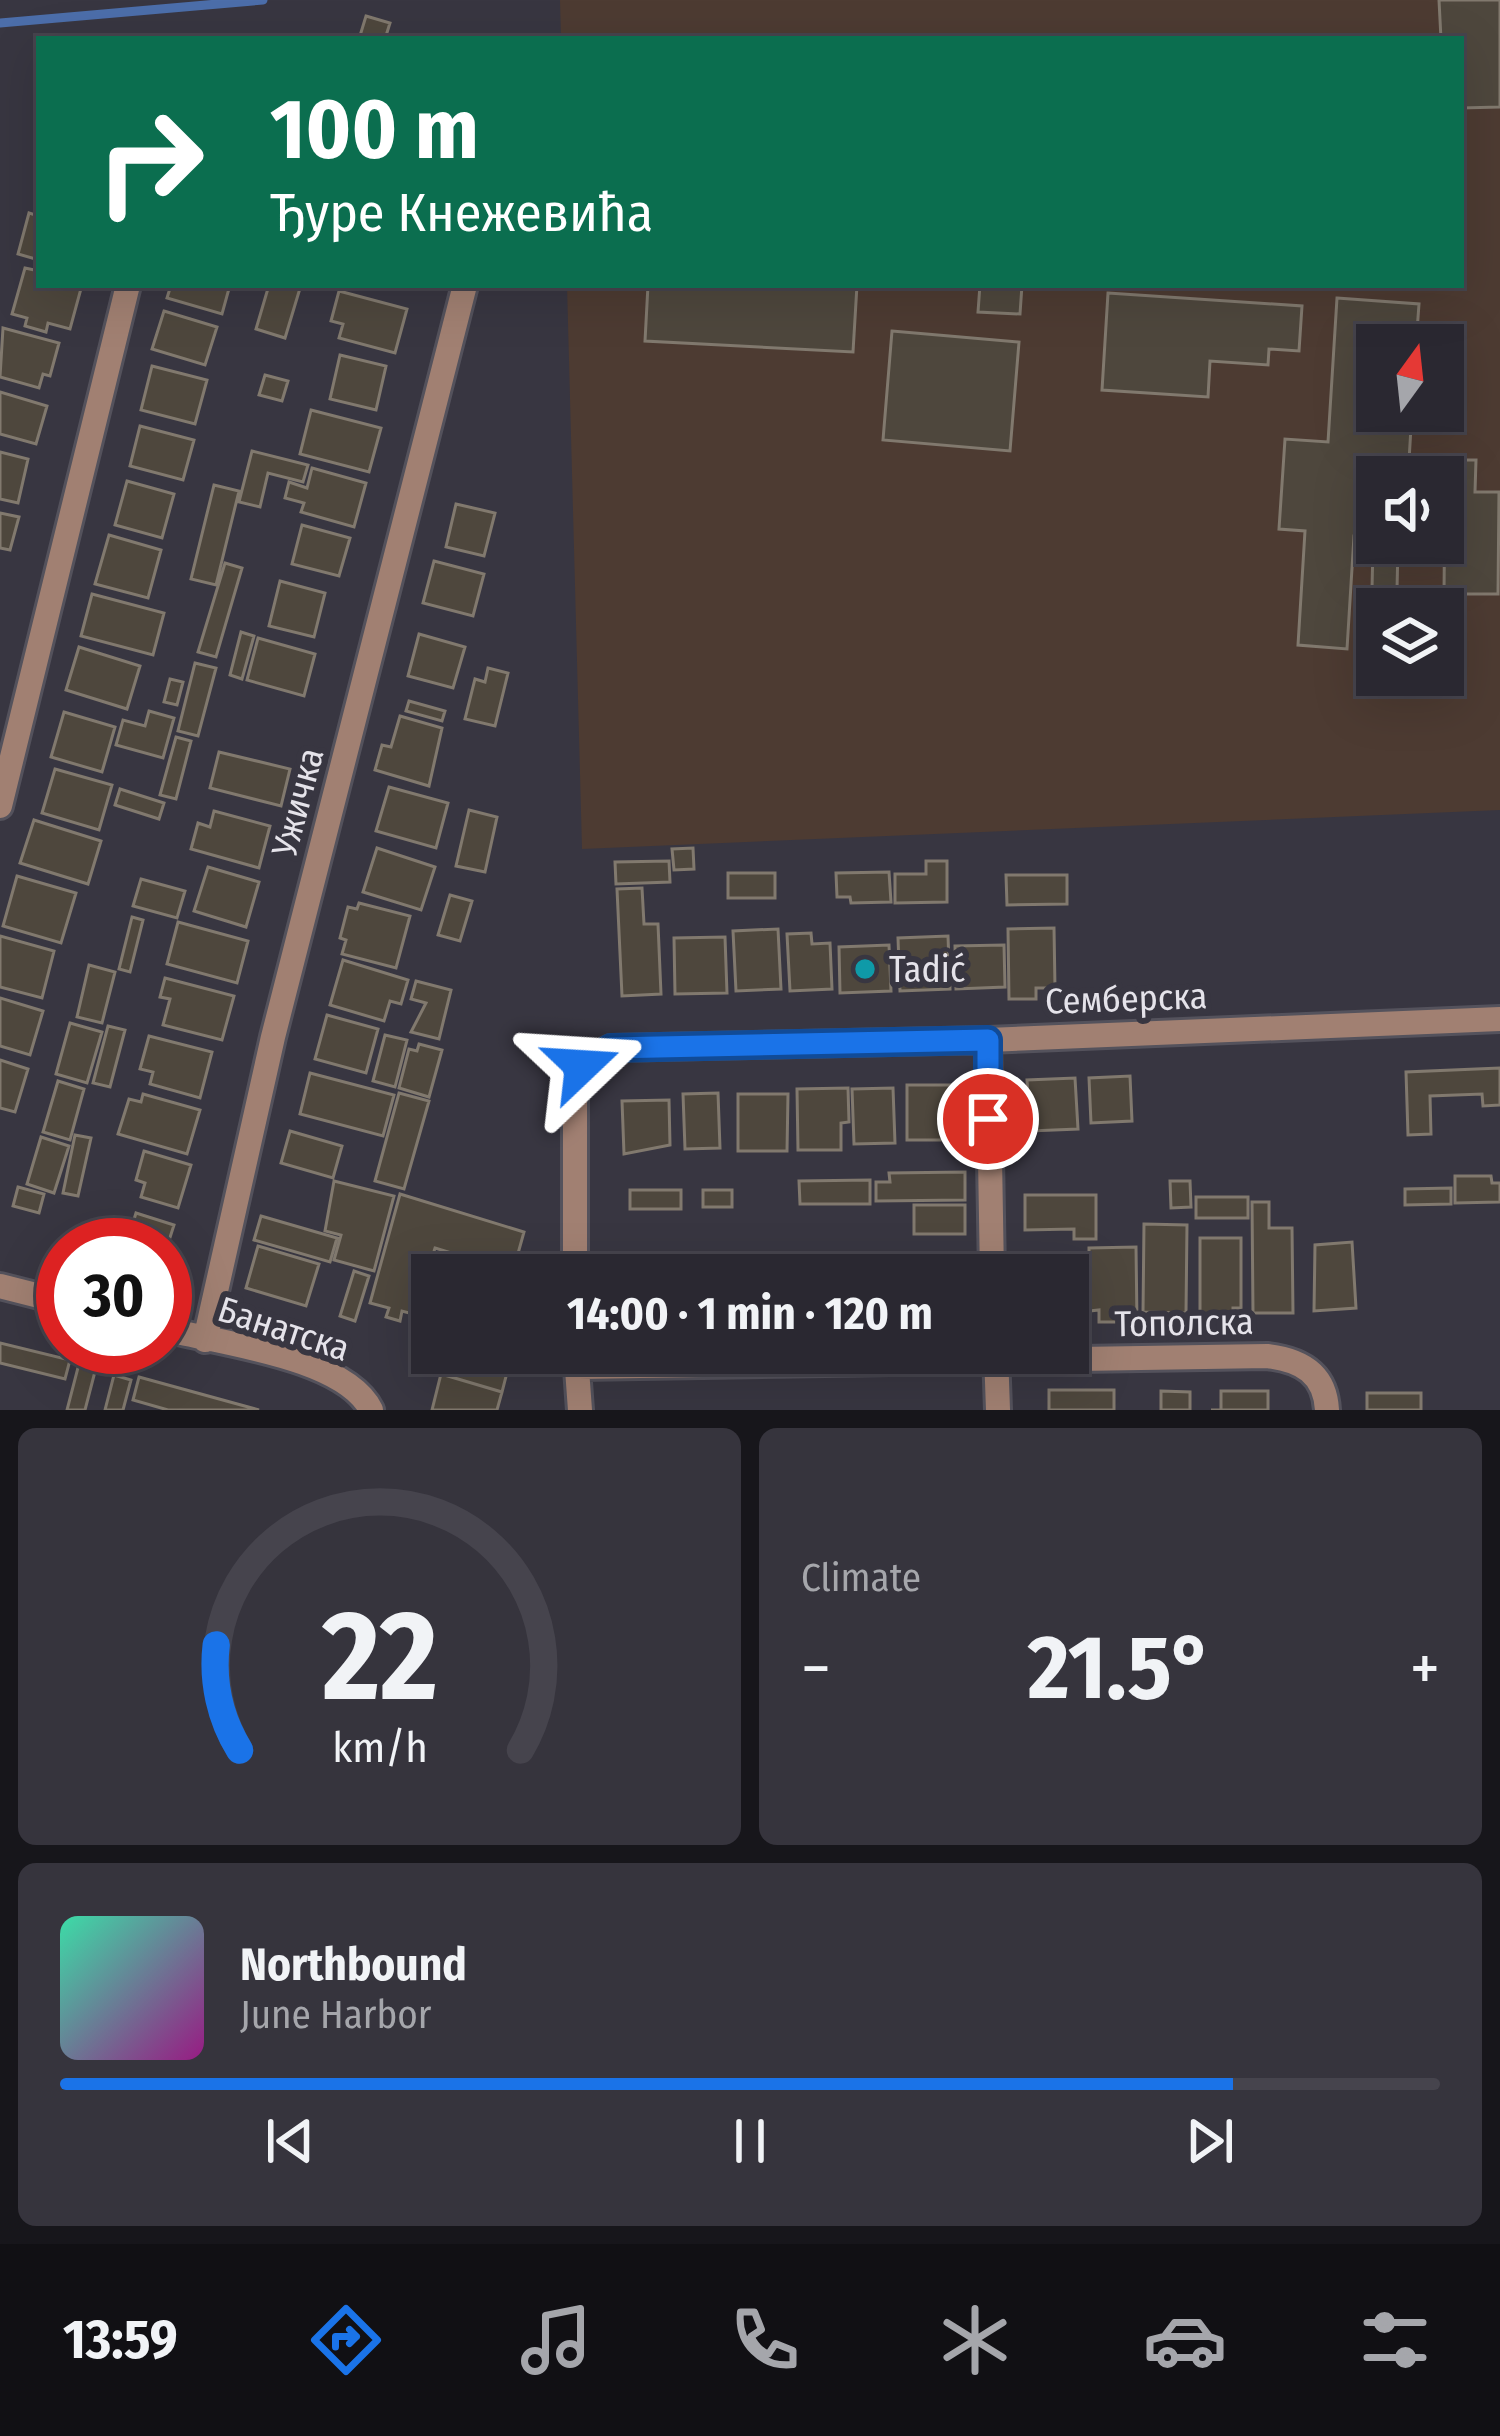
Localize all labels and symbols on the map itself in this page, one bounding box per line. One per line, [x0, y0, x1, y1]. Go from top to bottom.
north arrow [1356, 324, 1464, 432]
street label: Ужичка [262, 743, 334, 862]
place label: Tadić [889, 948, 965, 992]
marker: Tadić [852, 956, 878, 982]
street label: Семберска [1044, 974, 1208, 1024]
position arrow [519, 1003, 645, 1129]
pin [937, 1068, 1039, 1170]
speed limit sign: 30 [36, 1218, 192, 1374]
street label: Банатска [212, 1287, 355, 1371]
street label: Тополска [1114, 1300, 1254, 1346]

